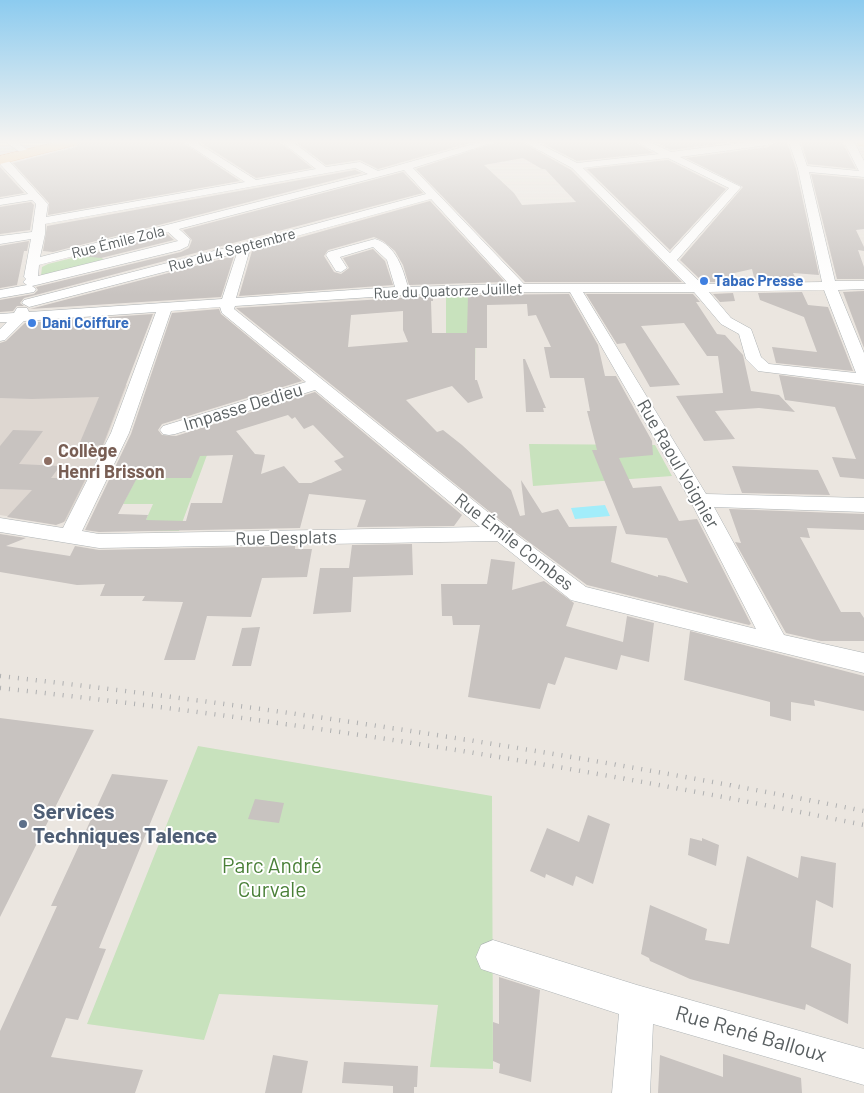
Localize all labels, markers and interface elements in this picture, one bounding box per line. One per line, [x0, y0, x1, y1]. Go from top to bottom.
street label: Rue Émile Zola [69, 222, 167, 262]
street label: Rue du 4 Septembre [166, 224, 298, 276]
place label: Tabac Presse [714, 272, 803, 290]
marker: Tabac Presse [698, 275, 710, 287]
street label: Rue du Quatorze Juillet [373, 279, 523, 303]
place label: Dani Coiffure [42, 314, 129, 332]
marker: Dani Coiffure [26, 317, 38, 329]
street label: Impasse Dedieu [181, 379, 305, 435]
street label: Rue Raoul Voignier [632, 396, 724, 532]
place label: Collège Henri Brisson [58, 440, 165, 482]
marker: Collège Henri Brisson [42, 455, 54, 467]
street label: Rue Émile Combes [450, 489, 578, 595]
street label: Rue Desplats [235, 526, 337, 550]
place label: Services Techniques Talence [33, 799, 217, 849]
marker: Services Techniques Talence [17, 818, 29, 830]
park label: Parc André Curvale [222, 853, 322, 903]
street label: Rue René Balloux [672, 1000, 830, 1068]

